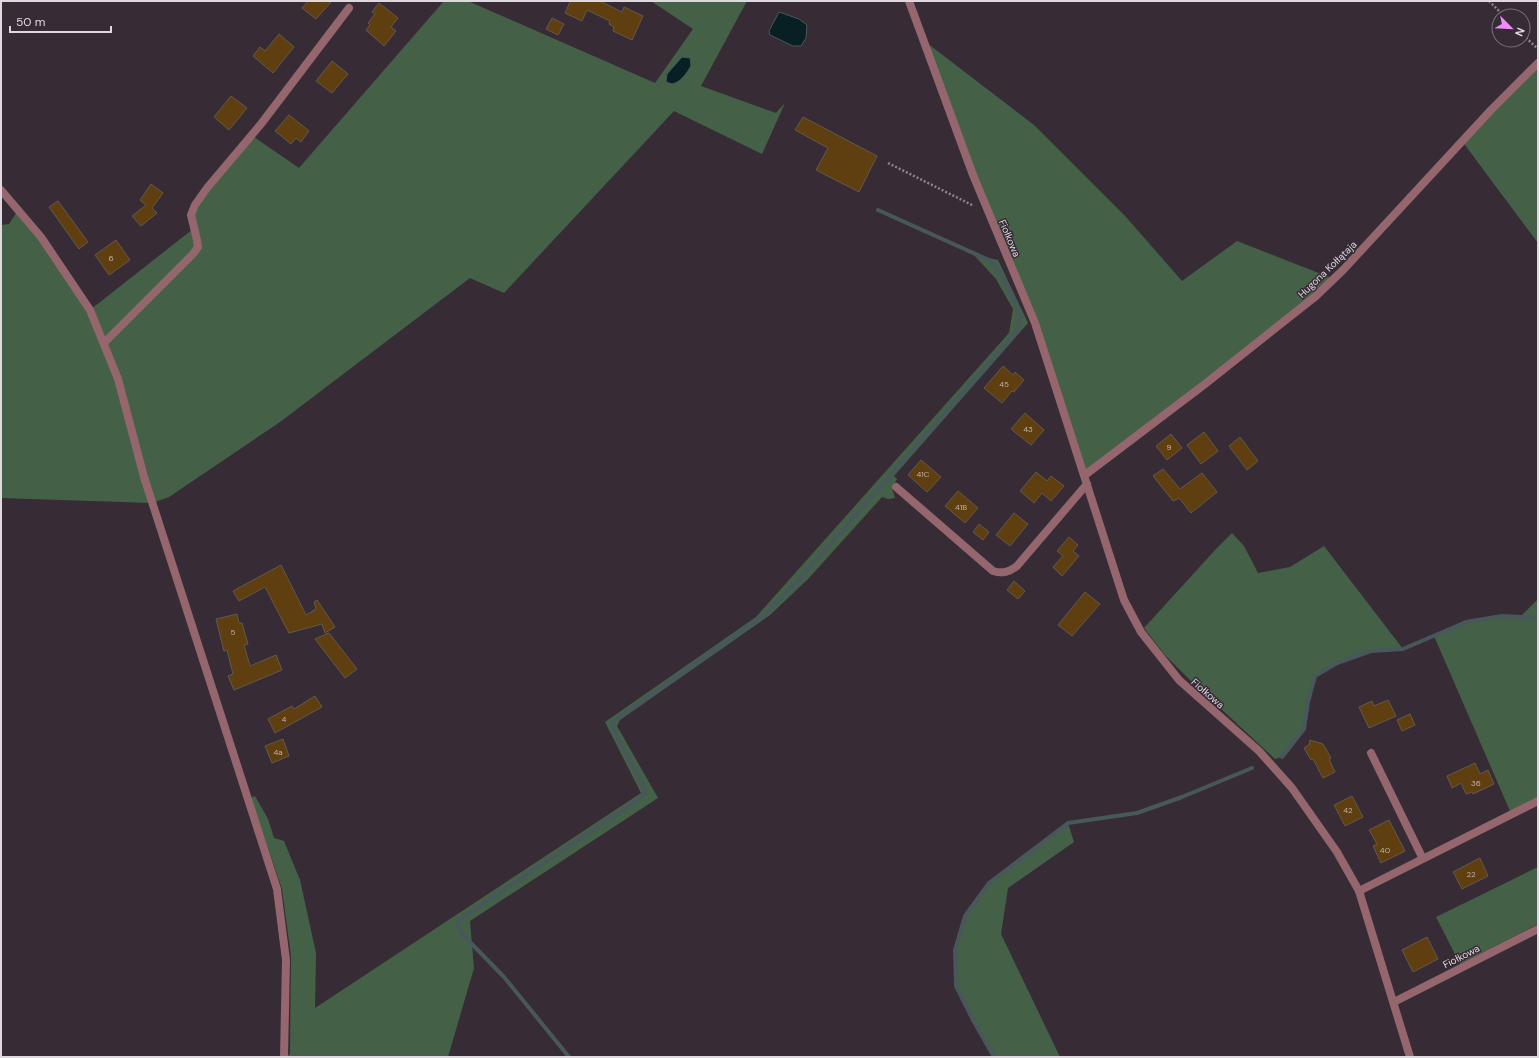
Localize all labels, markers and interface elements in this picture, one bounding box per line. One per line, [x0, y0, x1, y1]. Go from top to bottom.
scale bar [10, 8, 111, 34]
north arrow [1491, 8, 1531, 48]
text: 50 m [16, 14, 45, 30]
text: N [1512, 26, 1528, 39]
street label: Fiołkowa [996, 217, 1023, 259]
street label: Hugona Kołłątaja [1295, 238, 1359, 301]
house number: 6 [108, 253, 114, 263]
house number: 45 [999, 379, 1009, 389]
house number: 43 [1023, 424, 1033, 434]
house number: 9 [1166, 442, 1172, 452]
house number: 41C [916, 469, 930, 479]
house number: 41B [955, 502, 967, 512]
house number: 5 [231, 627, 236, 637]
street label: Fiołkowa [1189, 676, 1227, 711]
house number: 4 [282, 714, 287, 724]
house number: 4a [273, 747, 283, 757]
house number: 36 [1471, 778, 1481, 788]
house number: 42 [1343, 805, 1353, 815]
house number: 40 [1380, 845, 1391, 855]
house number: 22 [1466, 869, 1476, 879]
street label: Fiołkowa [1441, 942, 1482, 971]

